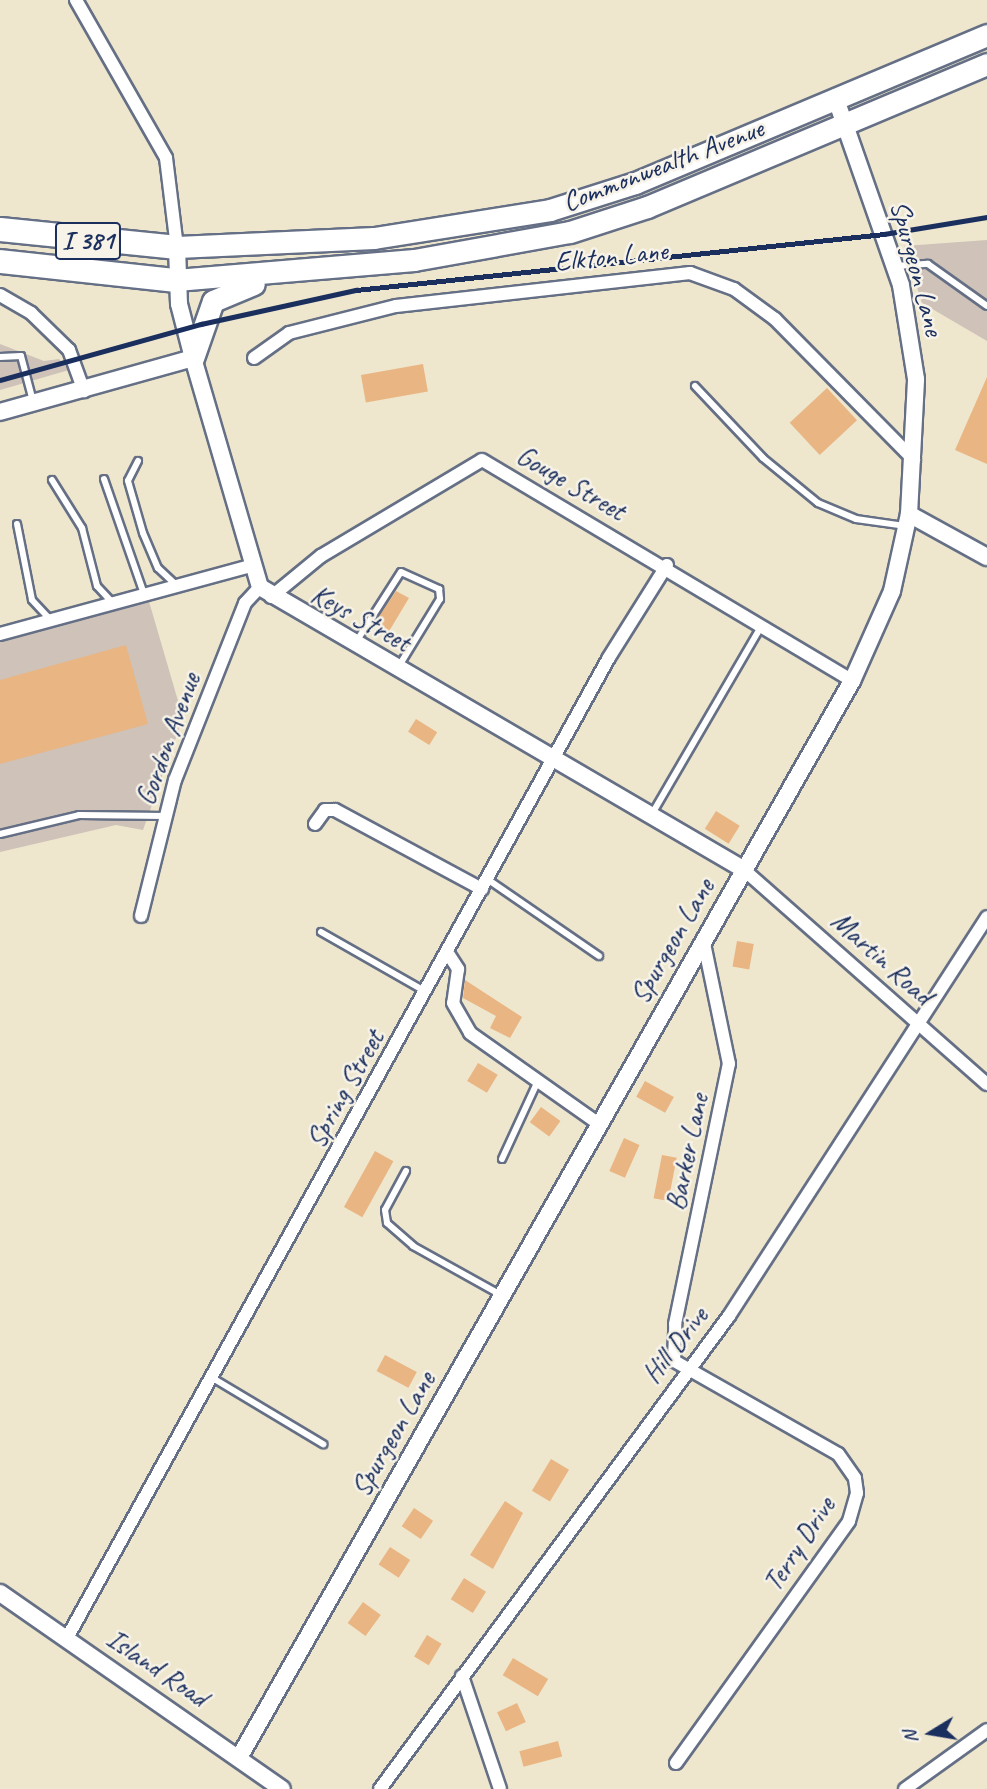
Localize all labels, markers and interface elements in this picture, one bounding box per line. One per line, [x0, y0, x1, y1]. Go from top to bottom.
street label: Commonwealth Avenue [558, 111, 768, 219]
street label: Spurgeon Lane [883, 197, 951, 339]
road number: I 381 [55, 218, 121, 264]
street label: Elkton Lane [552, 233, 670, 279]
street label: Gouge Street [510, 438, 632, 528]
street label: Keys Street [305, 577, 417, 659]
street label: Gordon Avenue [129, 668, 207, 810]
street label: Spurgeon Lane [623, 873, 721, 1009]
street label: Martin Road [825, 904, 939, 1012]
street label: Spring Street [299, 1024, 391, 1154]
street label: Barker Lane [658, 1090, 716, 1214]
street label: Hill Drive [635, 1300, 715, 1390]
street label: Spurgeon Lane [344, 1366, 442, 1502]
street label: Terry Drive [756, 1490, 842, 1598]
street label: Island Road [100, 1622, 214, 1714]
north arrow [896, 1698, 966, 1768]
text: N [897, 1729, 923, 1745]

